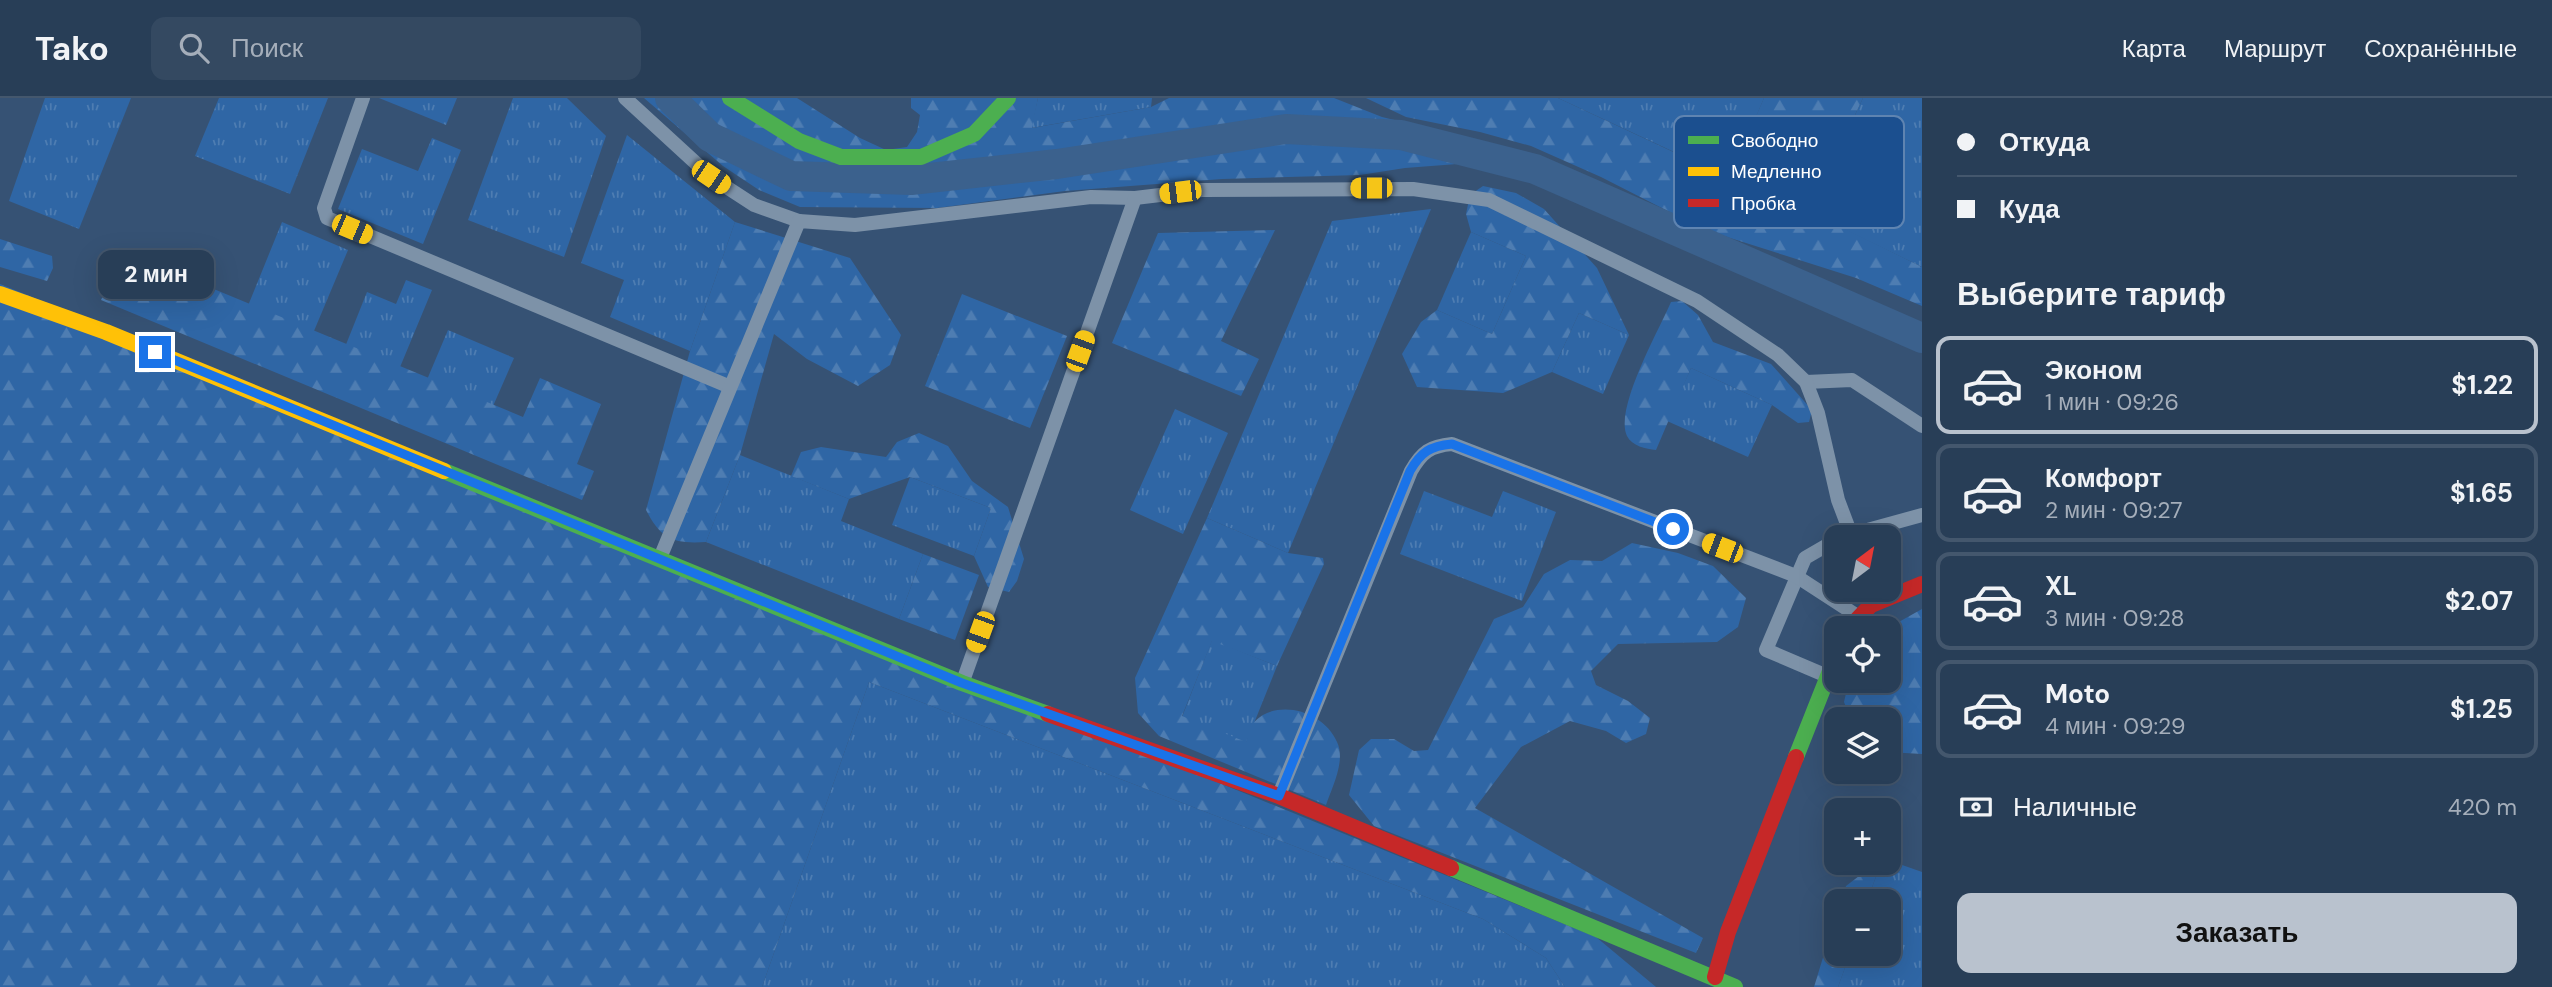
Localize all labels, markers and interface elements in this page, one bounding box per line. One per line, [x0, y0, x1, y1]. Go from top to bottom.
search box [151, 17, 641, 80]
text: Tako [35, 27, 109, 70]
icon: search [175, 29, 213, 67]
text: Поиск [231, 31, 303, 65]
text: Карта [2122, 33, 2186, 64]
text: Маршрут [2224, 33, 2326, 64]
text: Сохранённые [2364, 33, 2517, 64]
legend [1674, 116, 1904, 228]
text: Откуда [1999, 125, 2090, 159]
text: Свободно [1731, 128, 1818, 153]
car [688, 157, 735, 197]
text: Медленно [1731, 159, 1821, 184]
car [1351, 178, 1393, 199]
car [1158, 179, 1203, 205]
text: Пробка [1731, 191, 1796, 216]
text: Куда [1999, 192, 2060, 226]
car [329, 211, 376, 247]
callout: 2 мин [97, 250, 213, 300]
text: 2 мин [124, 259, 188, 289]
text: Выберите тариф [1957, 273, 2226, 315]
car [1063, 328, 1098, 374]
route end [139, 336, 171, 368]
text: Эконом [2045, 353, 2143, 387]
icon: car [1961, 354, 2024, 417]
text: $1.22 [2451, 368, 2513, 402]
text: 1 мин · 09:26 [2045, 387, 2179, 417]
text: Комфорт [2045, 461, 2162, 495]
icon: car [1961, 462, 2024, 525]
text: $1.65 [2450, 476, 2513, 510]
text: 2 мин · 09:27 [2045, 495, 2182, 525]
route start [1657, 513, 1689, 545]
north arrow [1824, 525, 1900, 602]
map controls [1824, 525, 1901, 966]
car [1699, 531, 1746, 565]
text: XL [2045, 569, 2077, 603]
icon: car [1961, 570, 2024, 633]
text: $2.07 [2445, 584, 2513, 618]
text: 3 мин · 09:28 [2045, 603, 2185, 633]
car [963, 609, 998, 655]
button: locate [1824, 616, 1901, 693]
text: Moto [2045, 677, 2110, 711]
icon: car [1961, 678, 2024, 741]
text: $1.25 [2450, 692, 2513, 726]
button: layers [1824, 707, 1901, 784]
text: 4 мин · 09:29 [2045, 711, 2186, 741]
icon: cash [1957, 788, 1995, 826]
text: Наличные [2013, 790, 2137, 824]
text: 420 m [2448, 792, 2517, 822]
button: + [1824, 798, 1901, 875]
button: − [1824, 889, 1901, 966]
button: Заказать [1957, 893, 2517, 973]

